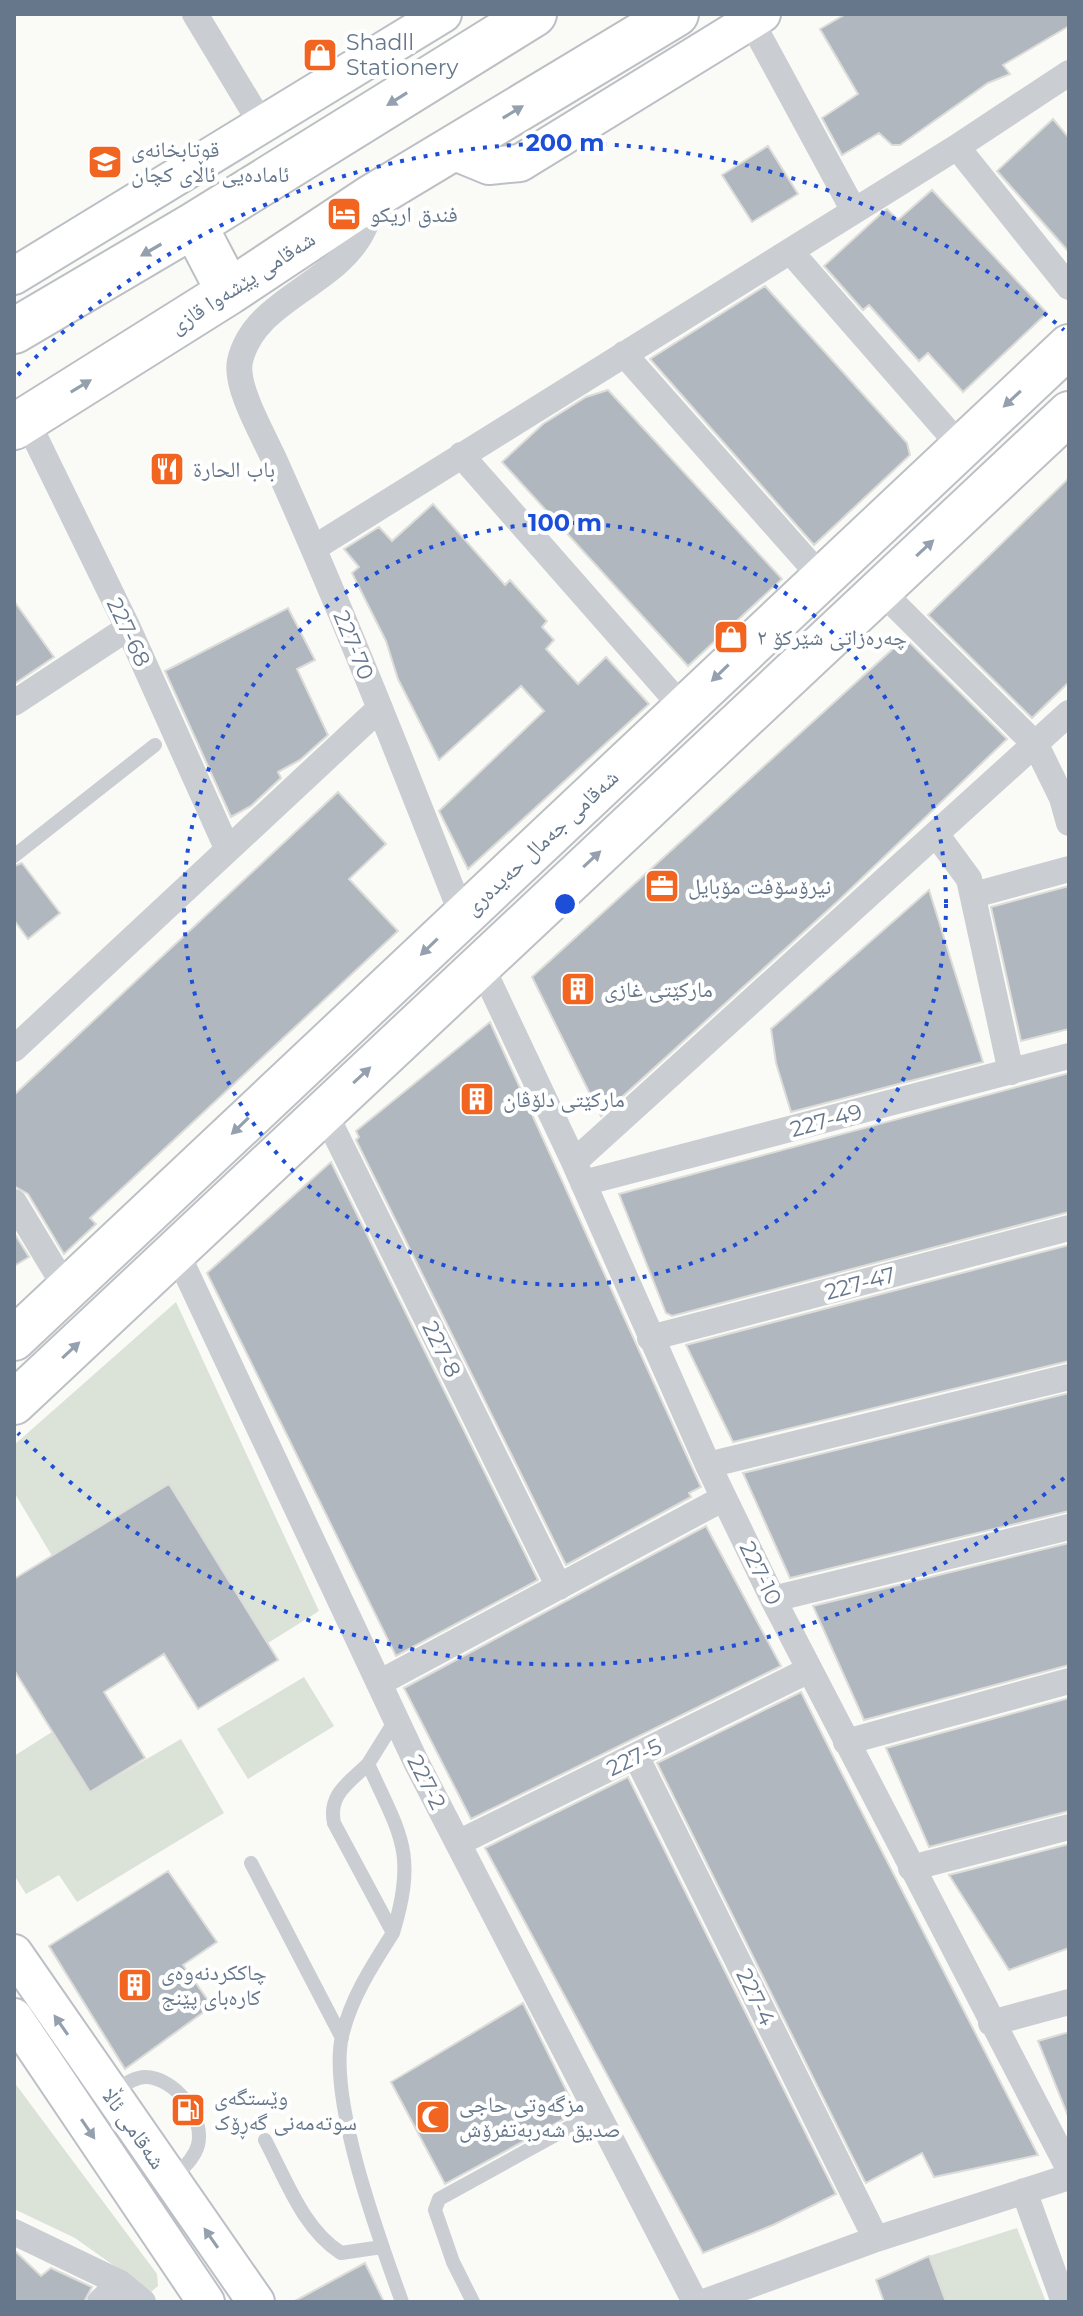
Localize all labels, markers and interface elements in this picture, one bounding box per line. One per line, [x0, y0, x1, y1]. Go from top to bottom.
place label: Shadll Stationery [346, 29, 458, 81]
shop icon: Shadll Stationery [301, 36, 339, 74]
one-way arrow [386, 92, 407, 107]
one-way arrow [502, 105, 524, 119]
text: 200 m [526, 128, 604, 157]
place label: قوتابخانەی ئامادەیی ئاڵای کچان [131, 136, 289, 188]
school or university icon: قوتابخانەی ئامادەیی ئاڵای کچان [86, 143, 124, 181]
hotel icon: فندق اريكو [325, 195, 363, 233]
place label: فندق اريكو [370, 201, 458, 228]
street label: شەقامی پێشەوا قازی [164, 225, 320, 340]
one-way arrow [140, 243, 162, 257]
one-way arrow [70, 380, 92, 394]
one-way arrow [1003, 390, 1022, 408]
restaurant icon: باب الحارة [148, 450, 186, 488]
place label: باب الحارة [193, 456, 275, 483]
text: 100 m [528, 508, 602, 537]
one-way arrow [915, 539, 934, 557]
street label: 227-68 [101, 594, 156, 671]
street label: 227-70 [328, 607, 380, 684]
shop icon: چەرەزاتی شێرکۆ ٢ [712, 618, 750, 656]
place label: چەرەزاتی شێرکۆ ٢ [757, 624, 907, 651]
one-way arrow [711, 663, 730, 682]
street label: شەقامی جەمال حەیدەری [458, 764, 624, 921]
one-way arrow [582, 850, 601, 869]
office icon: نیرۆسۆفت مۆبایل [643, 867, 681, 905]
place label: نیرۆسۆفت مۆبایل [688, 873, 831, 900]
centre of rings [551, 890, 579, 918]
one-way arrow [420, 937, 439, 956]
building icon: ماركێتی غازی [559, 970, 597, 1008]
place label: ماركێتی غازی [604, 976, 713, 1003]
one-way arrow [352, 1067, 371, 1085]
building icon: ماركێتی دلۆڤان [458, 1080, 496, 1118]
place label: ماركێتی دلۆڤان [503, 1086, 625, 1113]
street label: 227-49 [787, 1098, 865, 1143]
one-way arrow [231, 1116, 250, 1135]
street label: 227-47 [822, 1261, 898, 1306]
street label: 227-8 [416, 1317, 467, 1382]
one-way arrow [62, 1342, 81, 1360]
street label: 227-10 [734, 1537, 787, 1609]
street label: 227-5 [602, 1733, 666, 1782]
street label: 227-2 [401, 1751, 452, 1814]
place label: چاككردنەوەی كارەبای پێنج [161, 1959, 267, 2011]
street label: 227-4 [730, 1964, 781, 2030]
building icon: چاككردنەوەی كارەبای پێنج [116, 1966, 154, 2004]
one-way arrow [54, 2015, 69, 2036]
street label: شه‌قامی ئاڵا [96, 2082, 172, 2174]
place label: وێستگەی سوتەمەنی گەڕۆک [214, 2084, 357, 2140]
fuel station icon: وێستگەی سوتەمەنی گەڕۆک [169, 2091, 207, 2129]
place label: مزگەوتی حاجی صدیق شەربەتفرۆش [459, 2091, 621, 2143]
mosque icon: مزگەوتی حاجی صدیق شەربەتفرۆش [414, 2098, 452, 2136]
one-way arrow [80, 2118, 95, 2139]
one-way arrow [204, 2228, 219, 2249]

